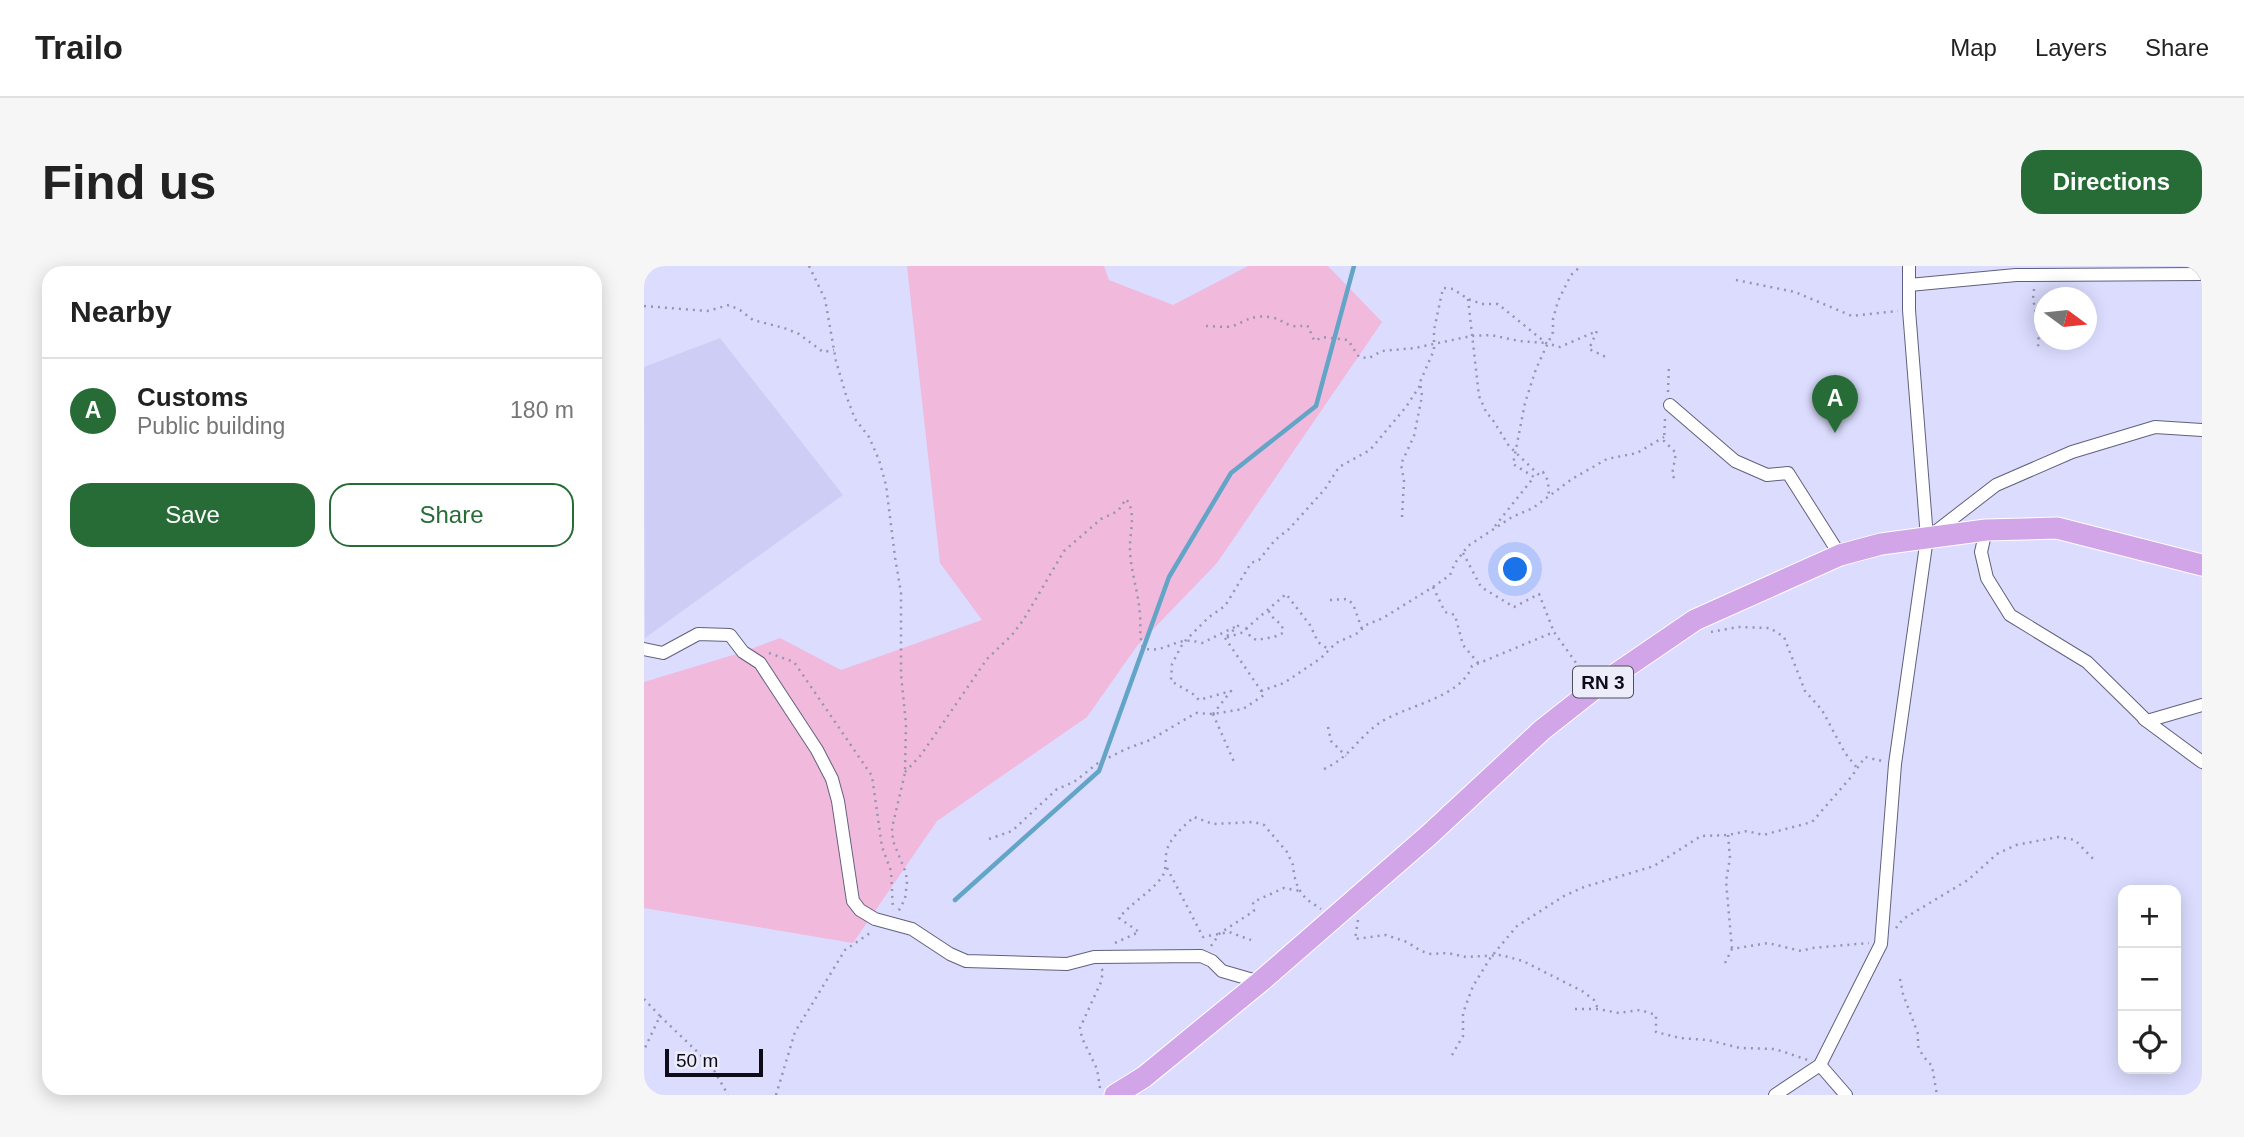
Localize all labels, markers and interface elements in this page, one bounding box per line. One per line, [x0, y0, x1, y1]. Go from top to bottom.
text: Trailo [35, 29, 123, 66]
text: Map [1950, 34, 1997, 61]
text: Layers [2035, 34, 2107, 61]
text: Share [2145, 34, 2209, 61]
button: Directions [2021, 150, 2202, 214]
text: Find us [42, 155, 216, 209]
north arrow [2034, 287, 2097, 350]
text: Nearby [70, 295, 172, 328]
pin: A [1812, 375, 1858, 433]
text: Customs [137, 382, 248, 412]
text: A [85, 397, 101, 423]
text: 180 m [510, 397, 574, 423]
text: Public building [137, 413, 285, 439]
button: Save [70, 483, 315, 547]
button: Share [329, 483, 574, 547]
your location [1498, 552, 1532, 586]
road number: RN 3 [1573, 666, 1633, 698]
map controls [2118, 885, 2181, 1074]
button: + [2118, 885, 2181, 948]
button: − [2118, 948, 2181, 1011]
button: locate [2118, 1011, 2181, 1074]
scale bar [665, 1046, 763, 1078]
text: 50 m [676, 1050, 718, 1071]

